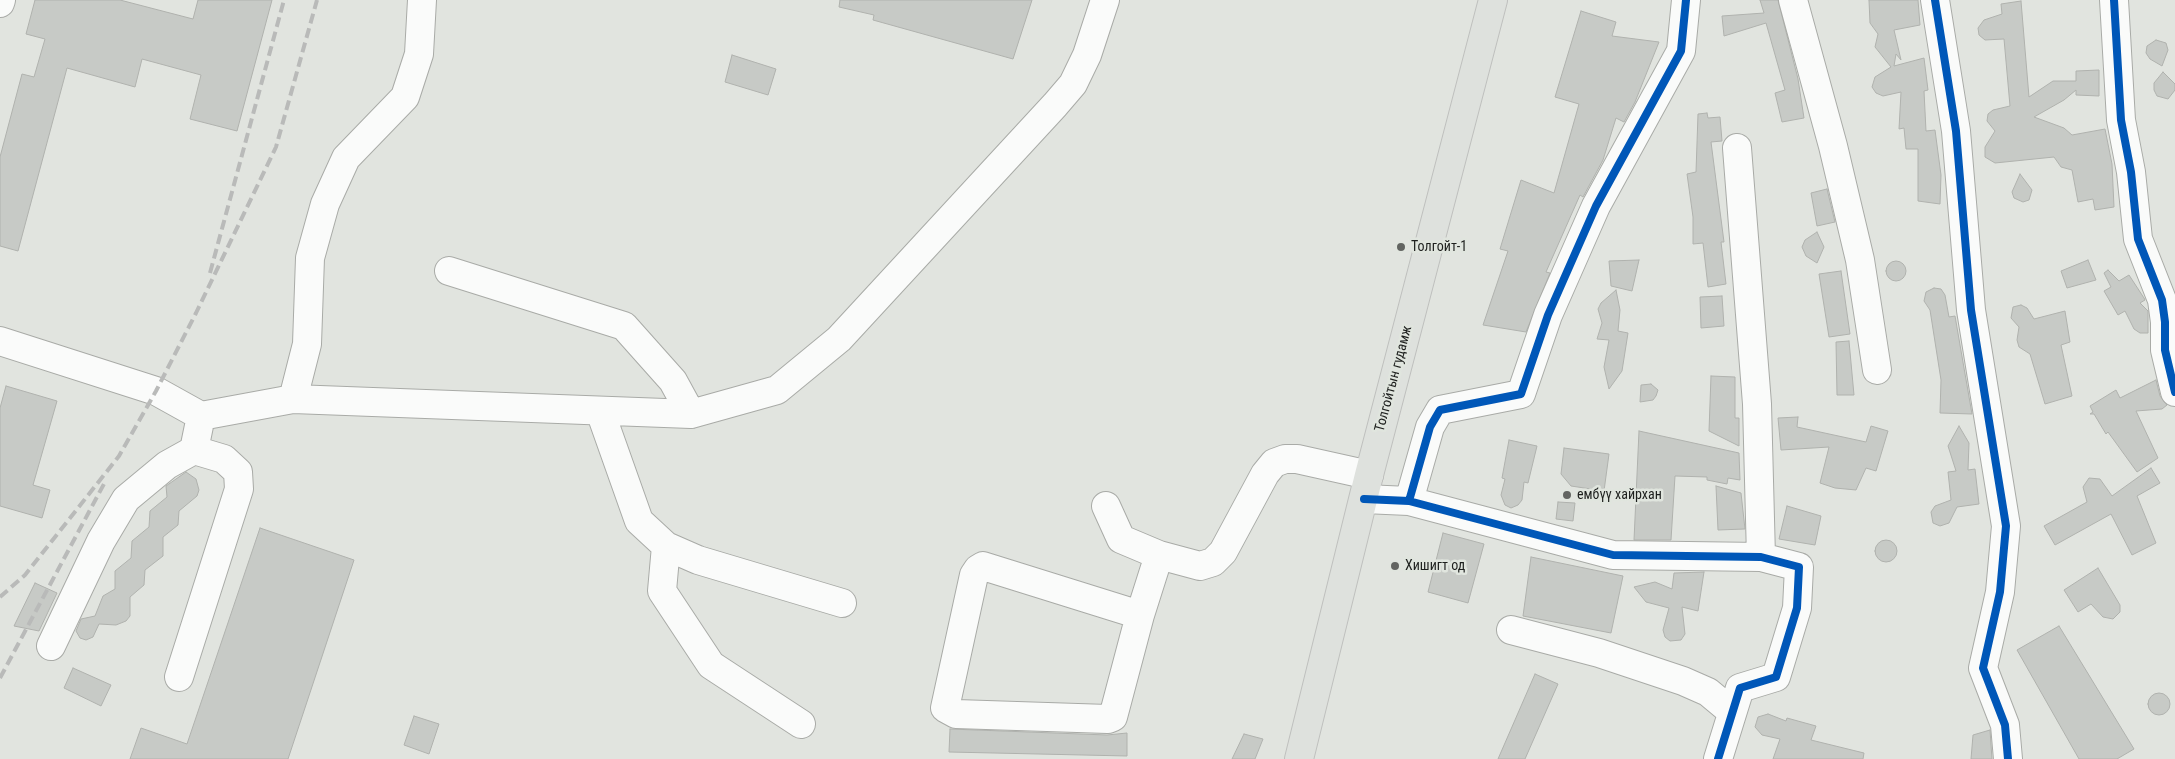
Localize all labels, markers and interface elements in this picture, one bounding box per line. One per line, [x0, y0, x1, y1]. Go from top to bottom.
place label: Толгойт-1 [1411, 239, 1467, 255]
marker: Толгойт-1 [1395, 241, 1407, 253]
street label: Толгойтын гудамж [1372, 324, 1416, 434]
place label: ембүү хайрхан [1577, 487, 1662, 503]
marker: ембүү хайрхан [1561, 489, 1573, 501]
place label: Хишигт од [1405, 558, 1465, 574]
marker: Хишигт од [1389, 560, 1401, 572]

